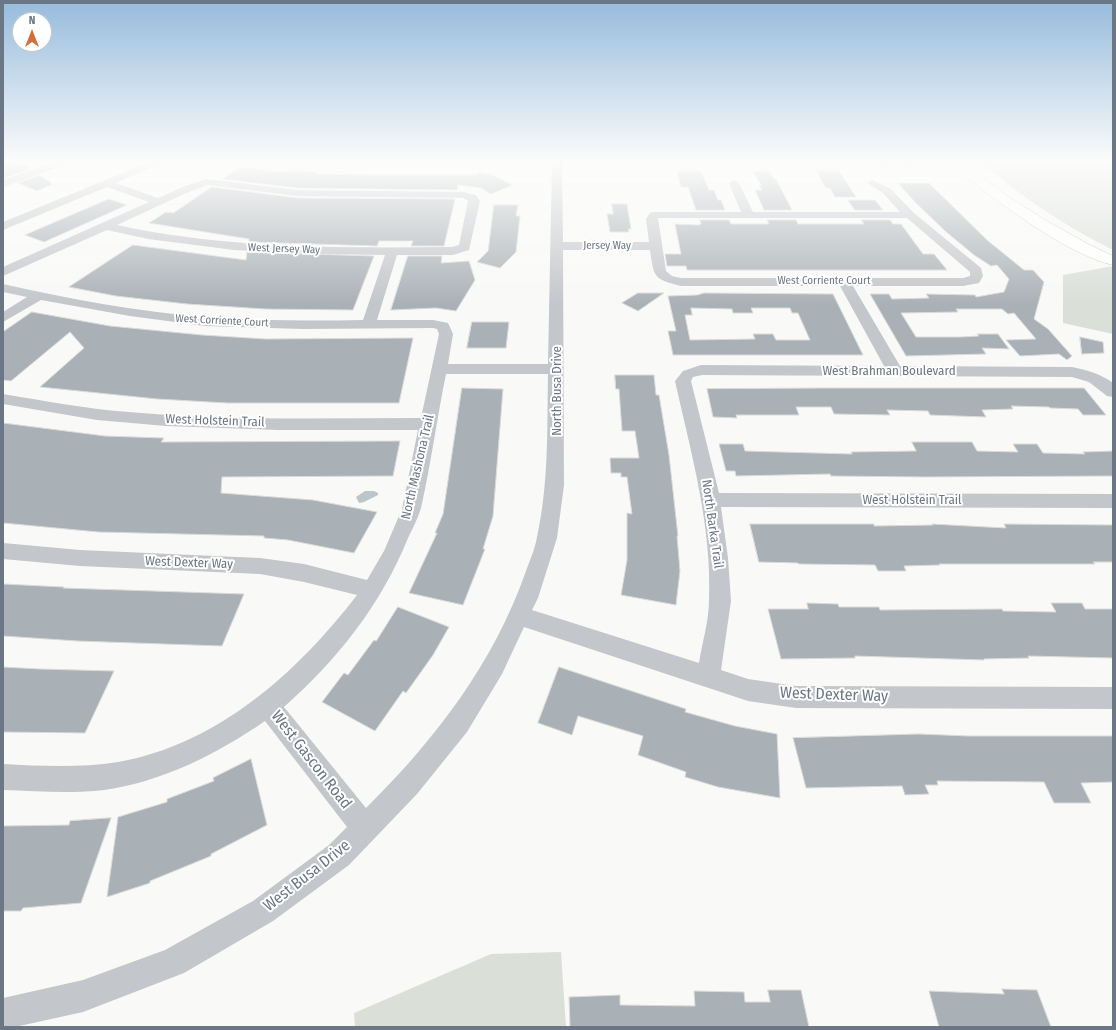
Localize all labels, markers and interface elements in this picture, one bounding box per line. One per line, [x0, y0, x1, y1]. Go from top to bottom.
north arrow [12, 12, 52, 52]
text: N [29, 14, 35, 27]
street label: Jersey Way [583, 239, 631, 253]
street label: West Jersey Way [248, 241, 320, 257]
street label: West Corriente Court [777, 274, 871, 288]
street label: West Corriente Court [175, 312, 269, 330]
street label: North Busa Drive [549, 346, 565, 436]
street label: West Brahman Boulevard [822, 363, 956, 379]
street label: West Holstein Trail [165, 411, 265, 431]
street label: North Mashona Trail [398, 413, 438, 521]
street label: North Barka Trail [698, 479, 726, 569]
street label: West Holstein Trail [862, 492, 962, 508]
street label: West Dexter Way [145, 554, 233, 572]
street label: West Dexter Way [780, 684, 888, 706]
street label: West Gascon Road [267, 707, 355, 813]
street label: West Busa Drive [260, 836, 354, 916]

